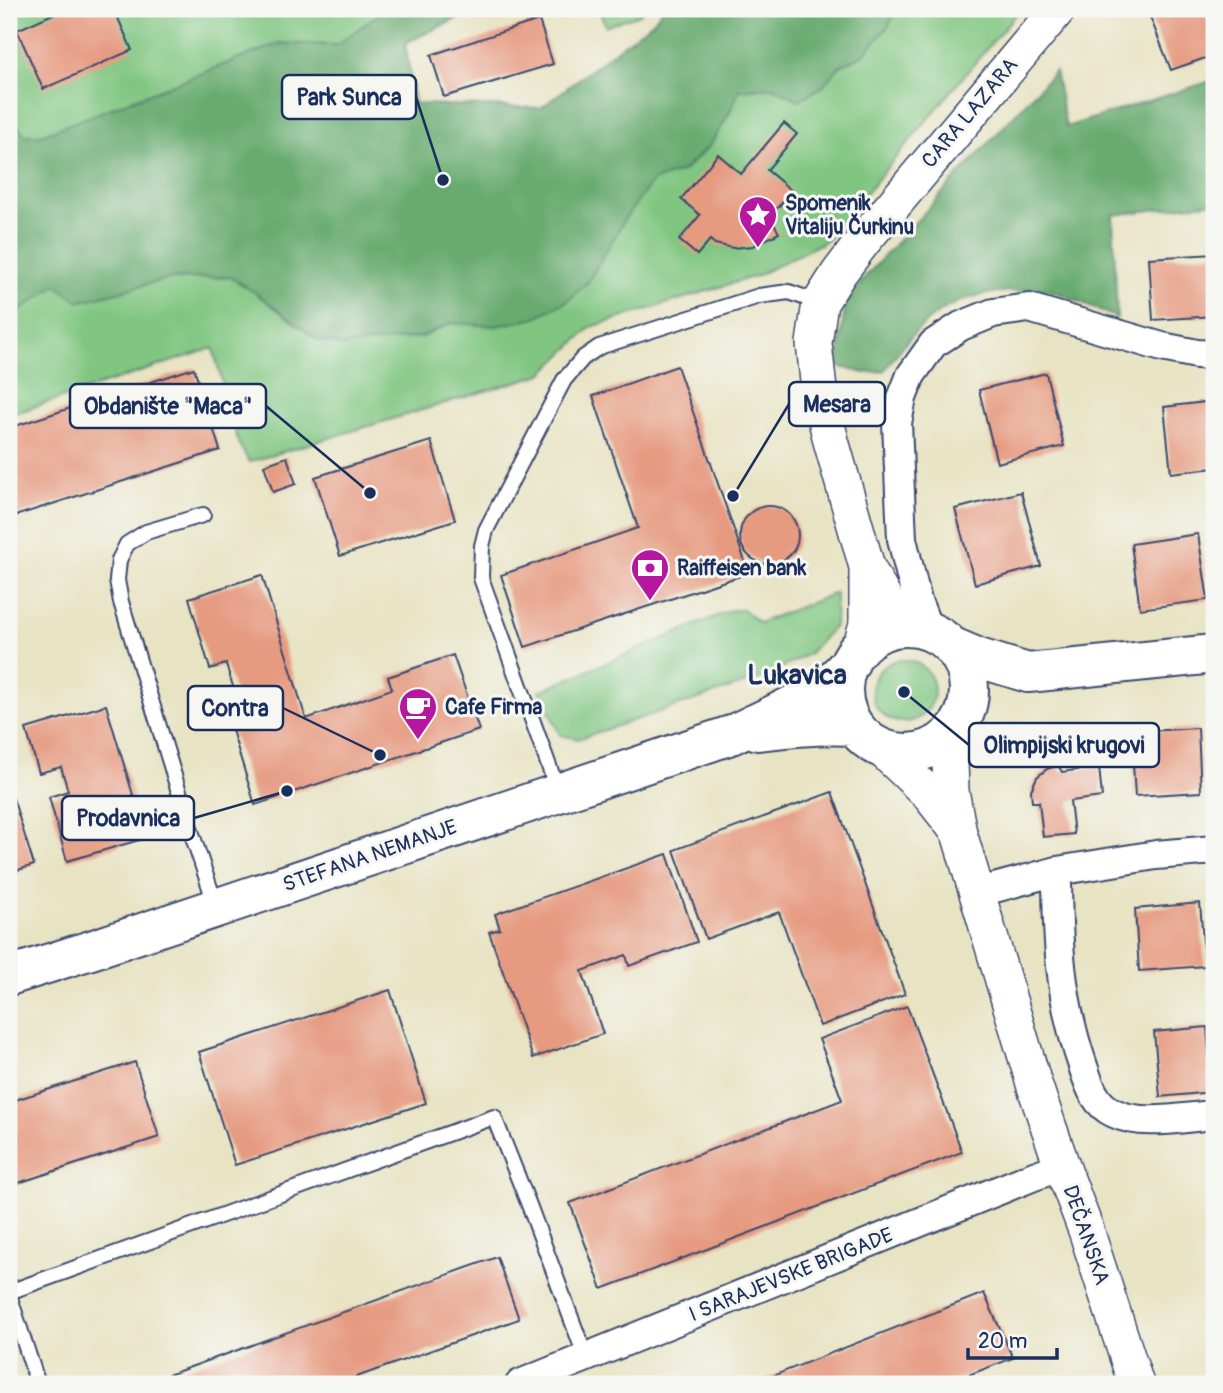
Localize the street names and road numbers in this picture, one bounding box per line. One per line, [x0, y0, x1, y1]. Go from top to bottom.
street label: CARA LAZARA [916, 52, 1024, 174]
street label: STEFANA NEMANJE [279, 814, 461, 898]
street label: DEČANSKA [1056, 1181, 1117, 1288]
street label: I SARAJEVSKE BRIGADE [685, 1222, 897, 1328]

